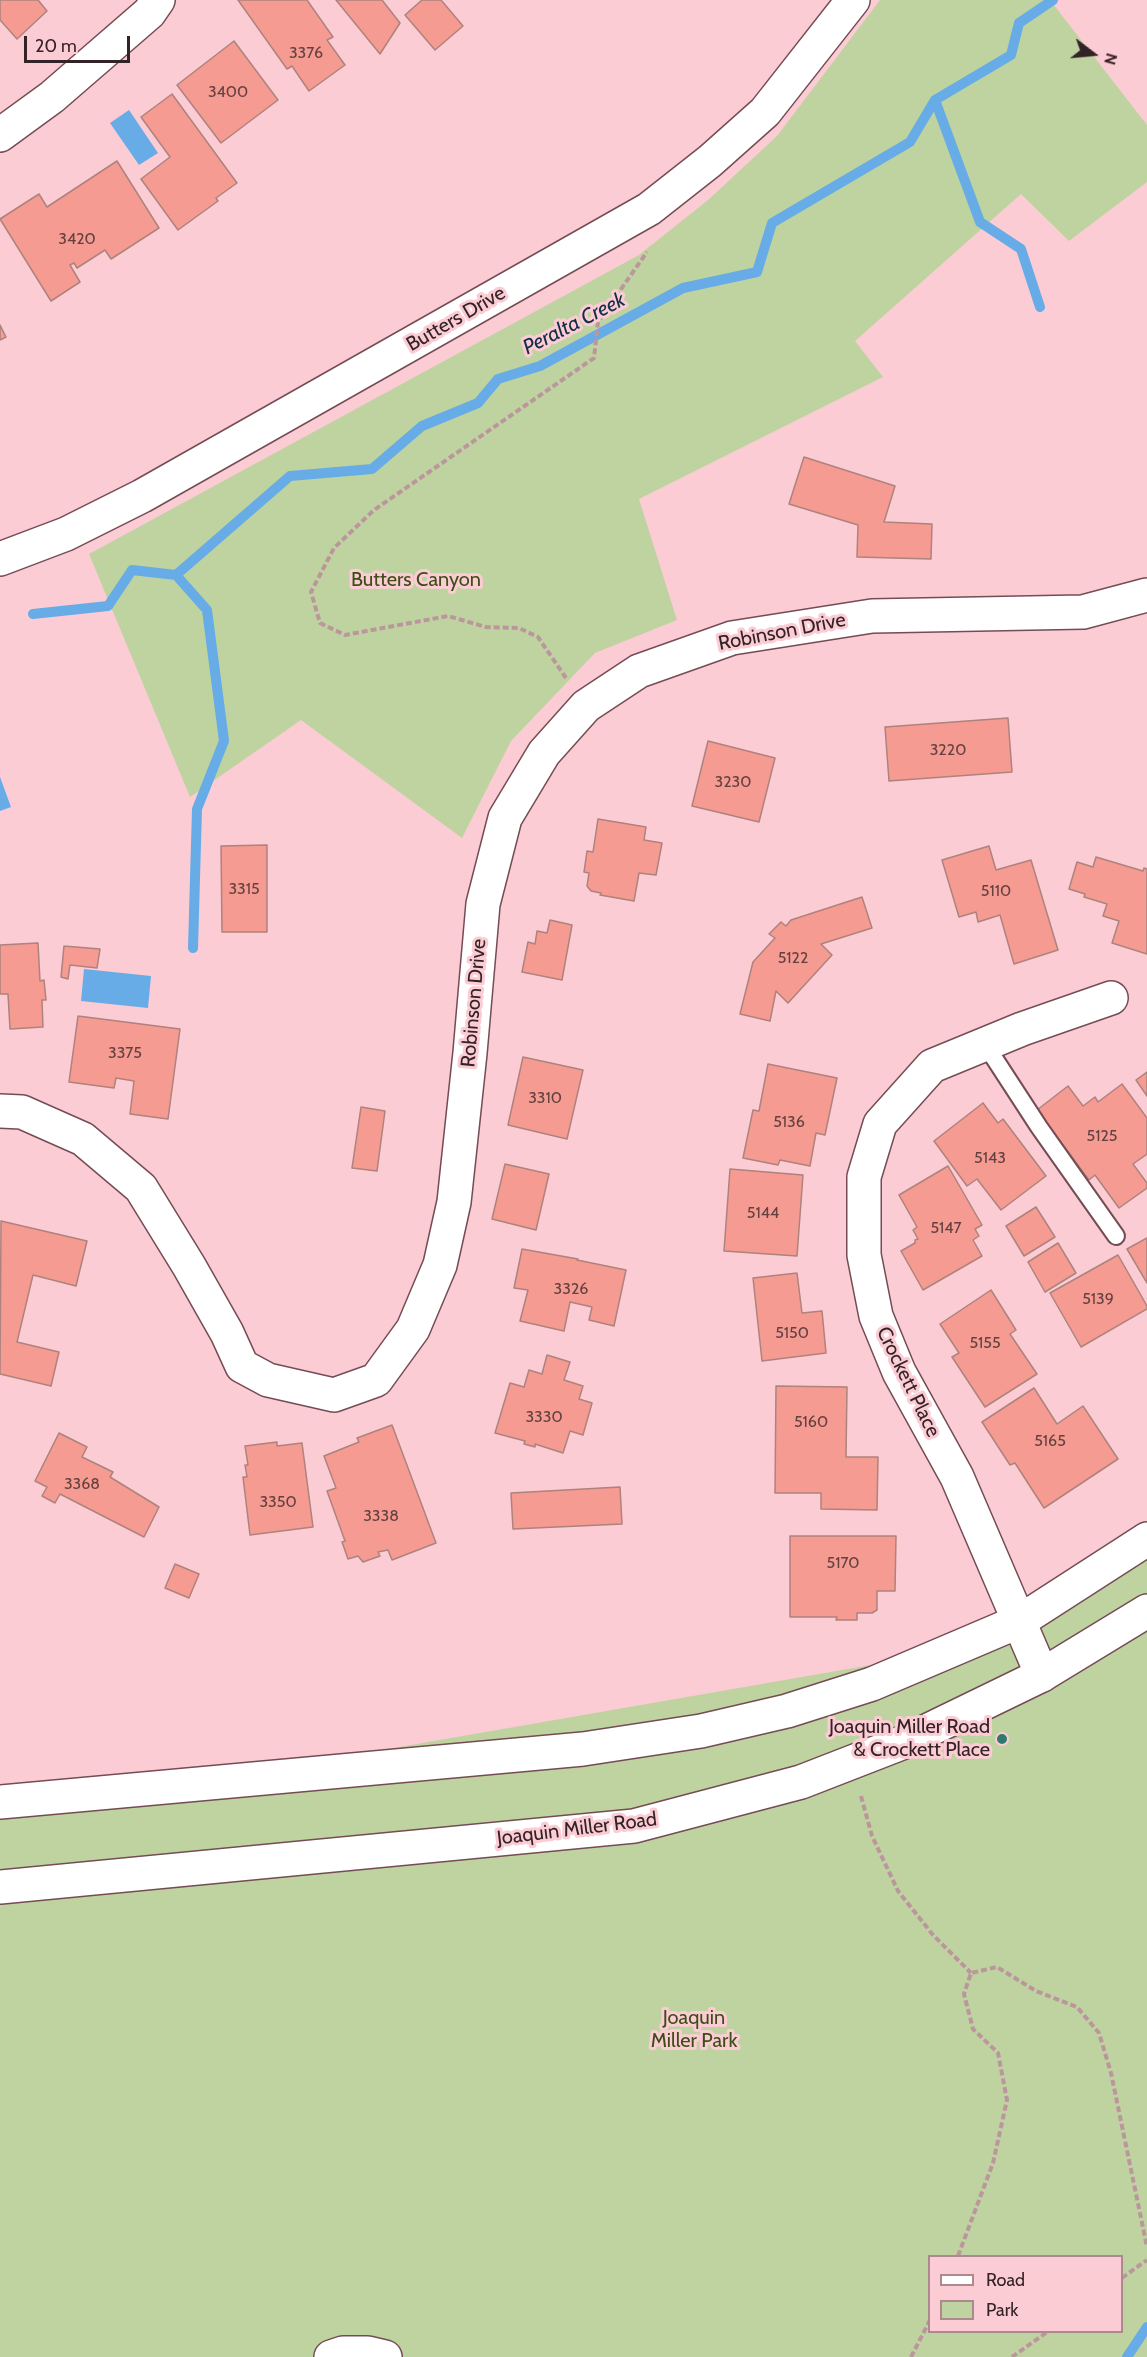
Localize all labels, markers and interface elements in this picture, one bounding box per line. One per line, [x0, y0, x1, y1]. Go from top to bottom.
scale bar [27, 24, 134, 62]
north arrow [1063, 24, 1123, 84]
text: 20 m [35, 35, 77, 57]
house number: 3376 [289, 43, 323, 63]
text: N [1100, 51, 1121, 67]
house number: 3400 [208, 82, 248, 102]
house number: 3420 [58, 229, 96, 249]
street label: Butters Drive [402, 281, 510, 357]
water label: Peralta Creek [519, 287, 629, 361]
park label: Butters Canyon [351, 568, 481, 592]
street label: Robinson Drive [716, 608, 848, 656]
house number: 3220 [930, 740, 966, 760]
house number: 3230 [715, 772, 751, 792]
house number: 3315 [228, 879, 260, 899]
house number: 5110 [981, 881, 1011, 901]
street label: Robinson Drive [456, 938, 492, 1068]
house number: 5122 [778, 948, 808, 968]
house number: 3375 [108, 1043, 142, 1063]
house number: 3310 [528, 1088, 562, 1108]
house number: 5136 [773, 1112, 805, 1132]
house number: 5125 [1087, 1126, 1117, 1146]
house number: 5143 [974, 1148, 1006, 1168]
house number: 5144 [747, 1203, 779, 1223]
house number: 5147 [930, 1218, 962, 1238]
house number: 3326 [554, 1279, 588, 1299]
house number: 5139 [1082, 1289, 1114, 1309]
house number: 5150 [775, 1323, 809, 1343]
street label: Crockett Place [871, 1323, 945, 1441]
house number: 5155 [969, 1333, 1001, 1353]
house number: 3330 [525, 1407, 563, 1427]
house number: 5160 [794, 1412, 828, 1432]
house number: 5165 [1034, 1431, 1066, 1451]
house number: 3368 [64, 1474, 100, 1494]
house number: 3350 [259, 1492, 297, 1512]
house number: 3338 [363, 1506, 399, 1526]
house number: 5170 [827, 1553, 859, 1573]
place label: Joaquin Miller Road & Crockett Place [829, 1715, 990, 1762]
marker: Joaquin Miller Road & Crockett Place [995, 1732, 1009, 1746]
street label: Joaquin Miller Road [496, 1807, 658, 1851]
park label: Joaquin Miller Park [651, 2006, 737, 2053]
legend [928, 2255, 1123, 2333]
text: Road [986, 2269, 1025, 2291]
text: Park [986, 2299, 1018, 2321]

